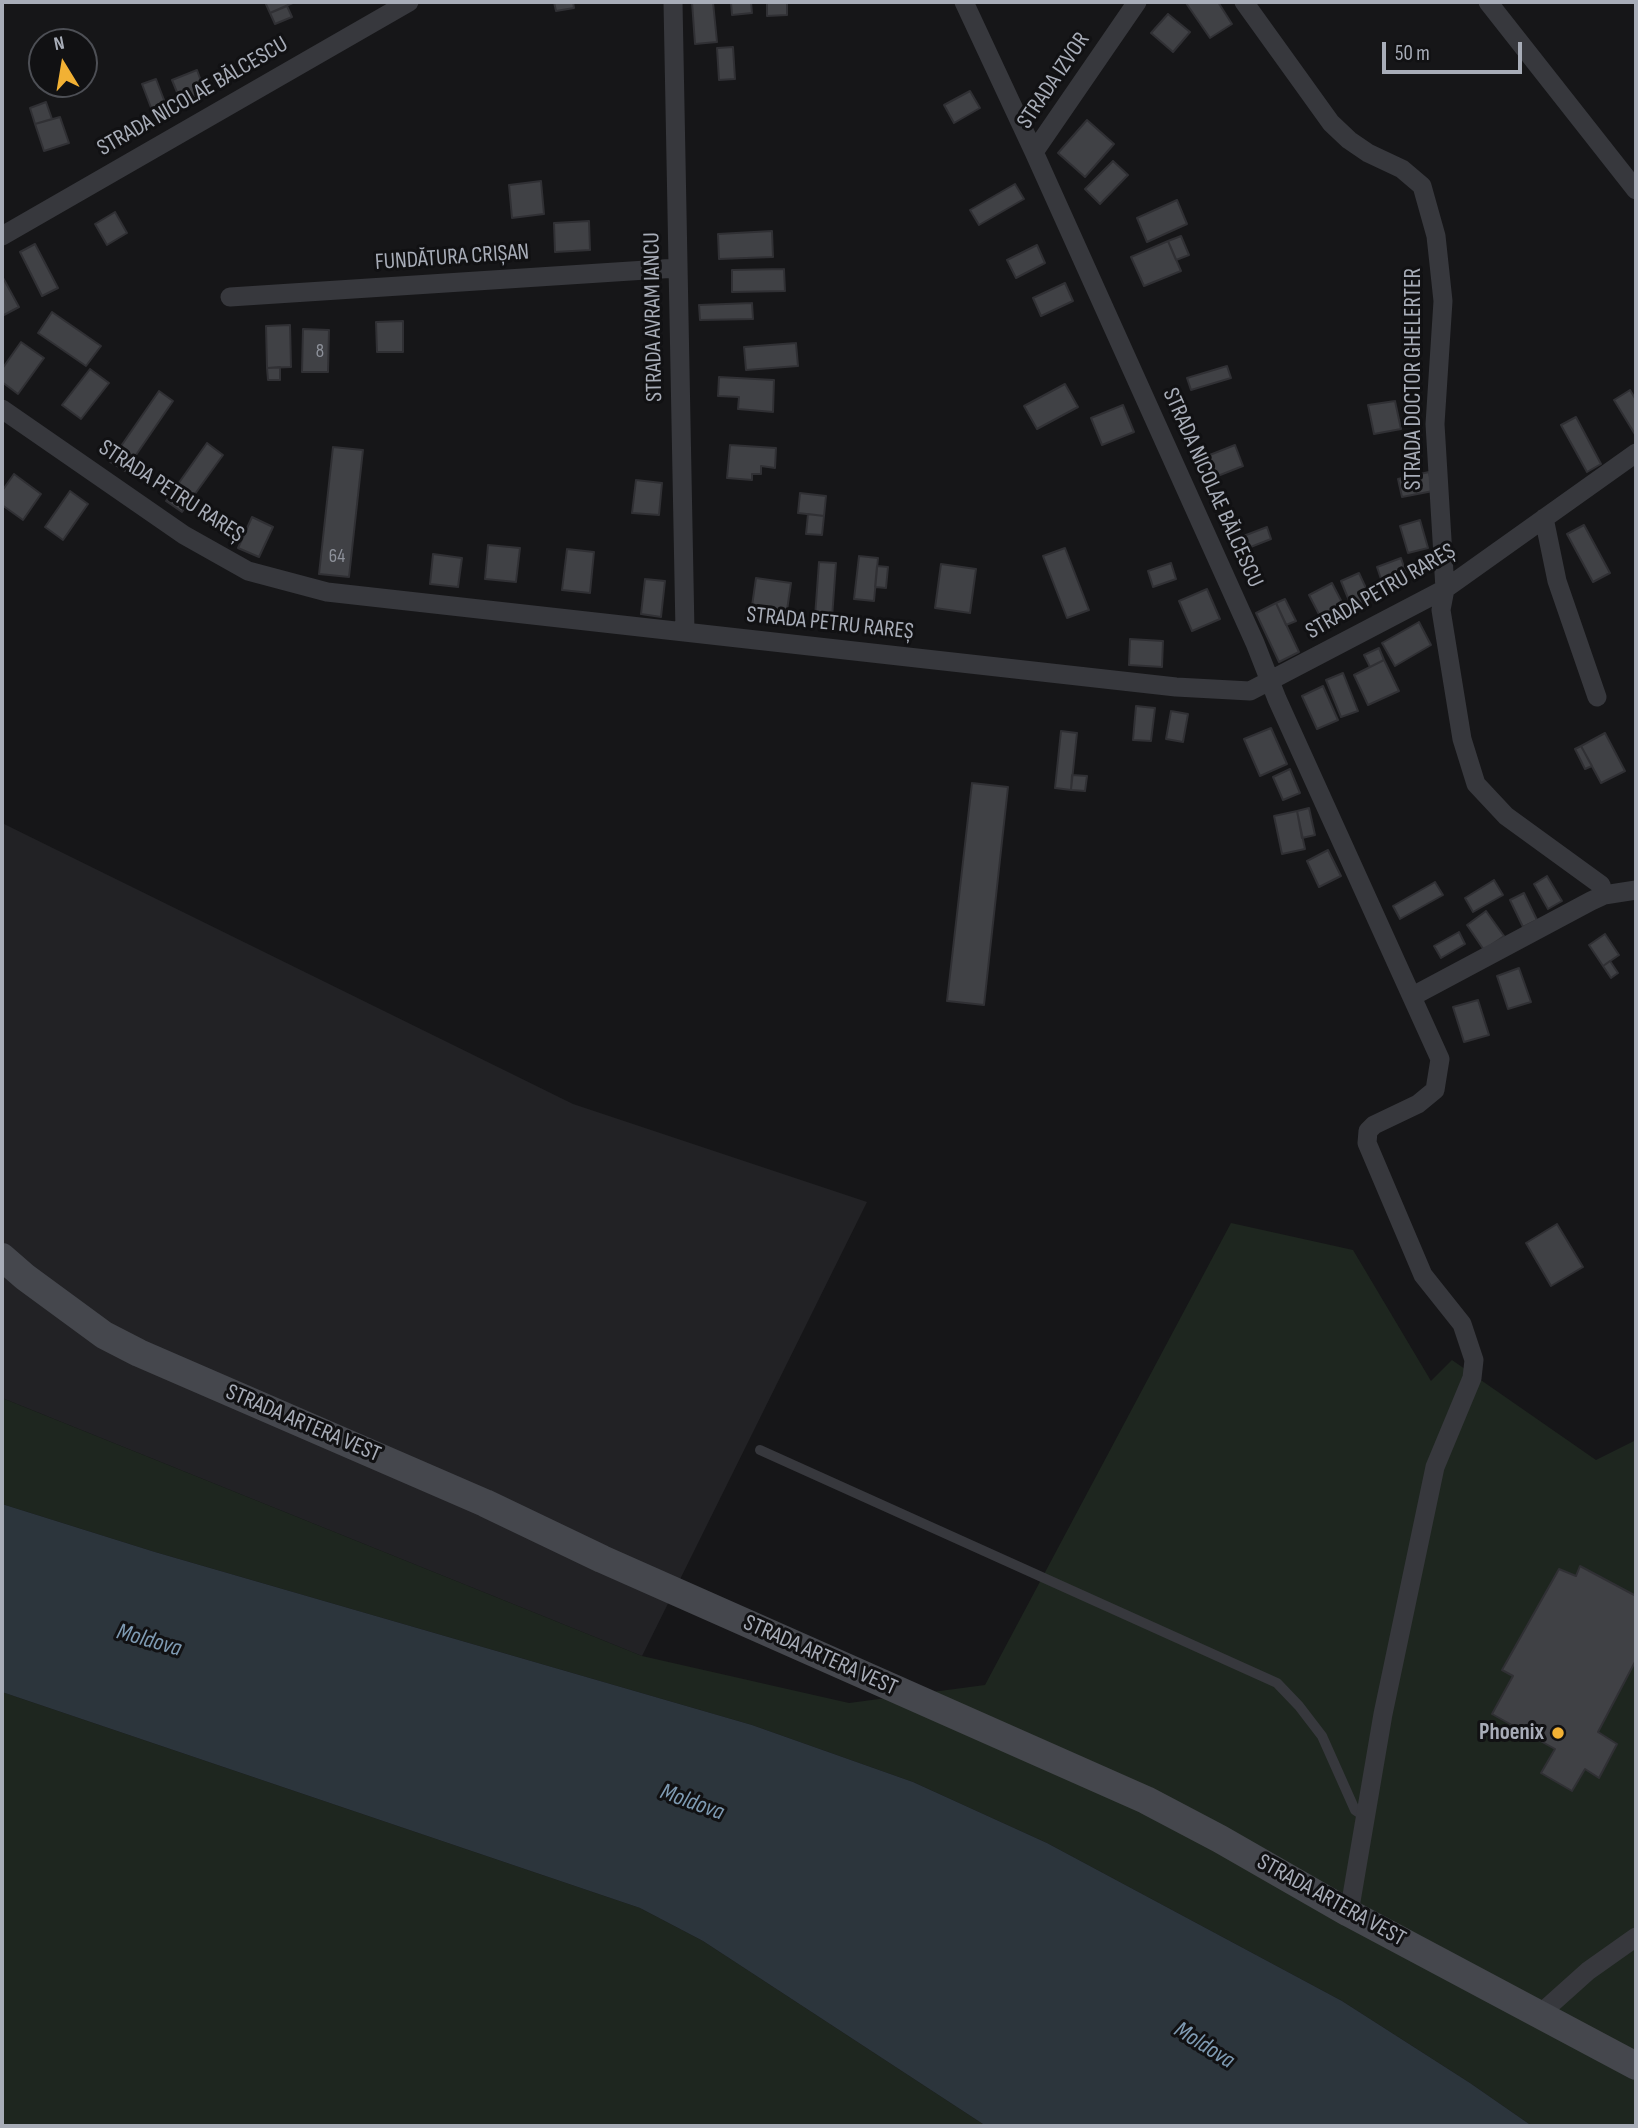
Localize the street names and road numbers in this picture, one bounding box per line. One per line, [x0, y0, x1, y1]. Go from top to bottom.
street label: STRADA IZVOR [1012, 28, 1096, 134]
street label: STRADA NICOLAE BĂLCESCU [93, 31, 293, 163]
street label: STRADA AVRAM IANCU [639, 232, 669, 402]
street label: FUNDĂTURA CRIȘAN [374, 239, 530, 277]
street label: STRADA DOCTOR GHELERTER [1400, 268, 1428, 490]
street label: STRADA NICOLAE BĂLCESCU [1156, 384, 1268, 592]
street label: STRADA PETRU RAREȘ [93, 435, 249, 549]
street label: STRADA PETRU RAREȘ [1301, 538, 1461, 646]
street label: STRADA PETRU RAREȘ [745, 601, 915, 647]
street label: STRADA ARTERA VEST [221, 1379, 385, 1469]
street label: STRADA ARTERA VEST [739, 1610, 901, 1702]
street label: STRADA ARTERA VEST [1252, 1849, 1410, 1953]

